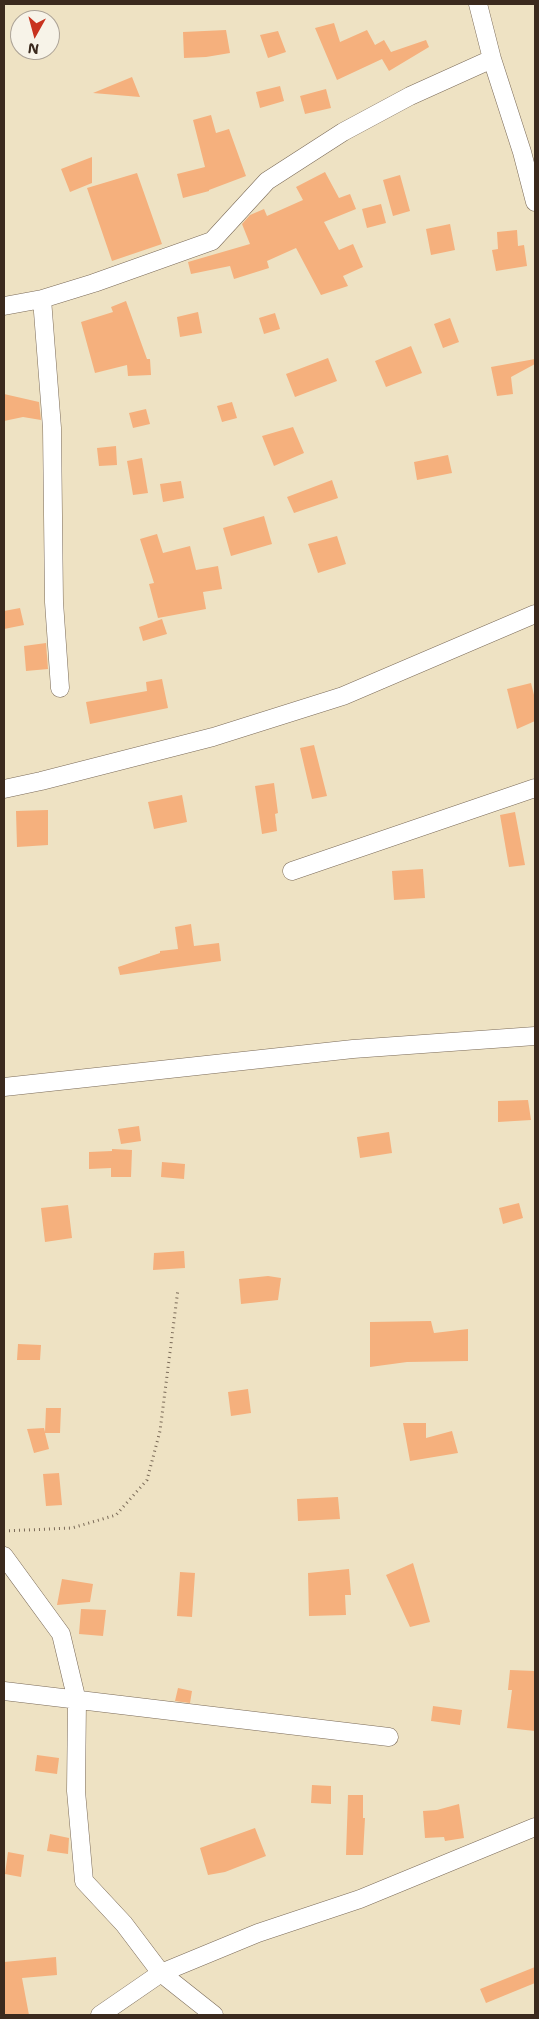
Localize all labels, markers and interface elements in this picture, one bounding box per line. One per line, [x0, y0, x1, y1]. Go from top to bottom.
north arrow [10, 10, 60, 60]
text: N [27, 39, 40, 59]

